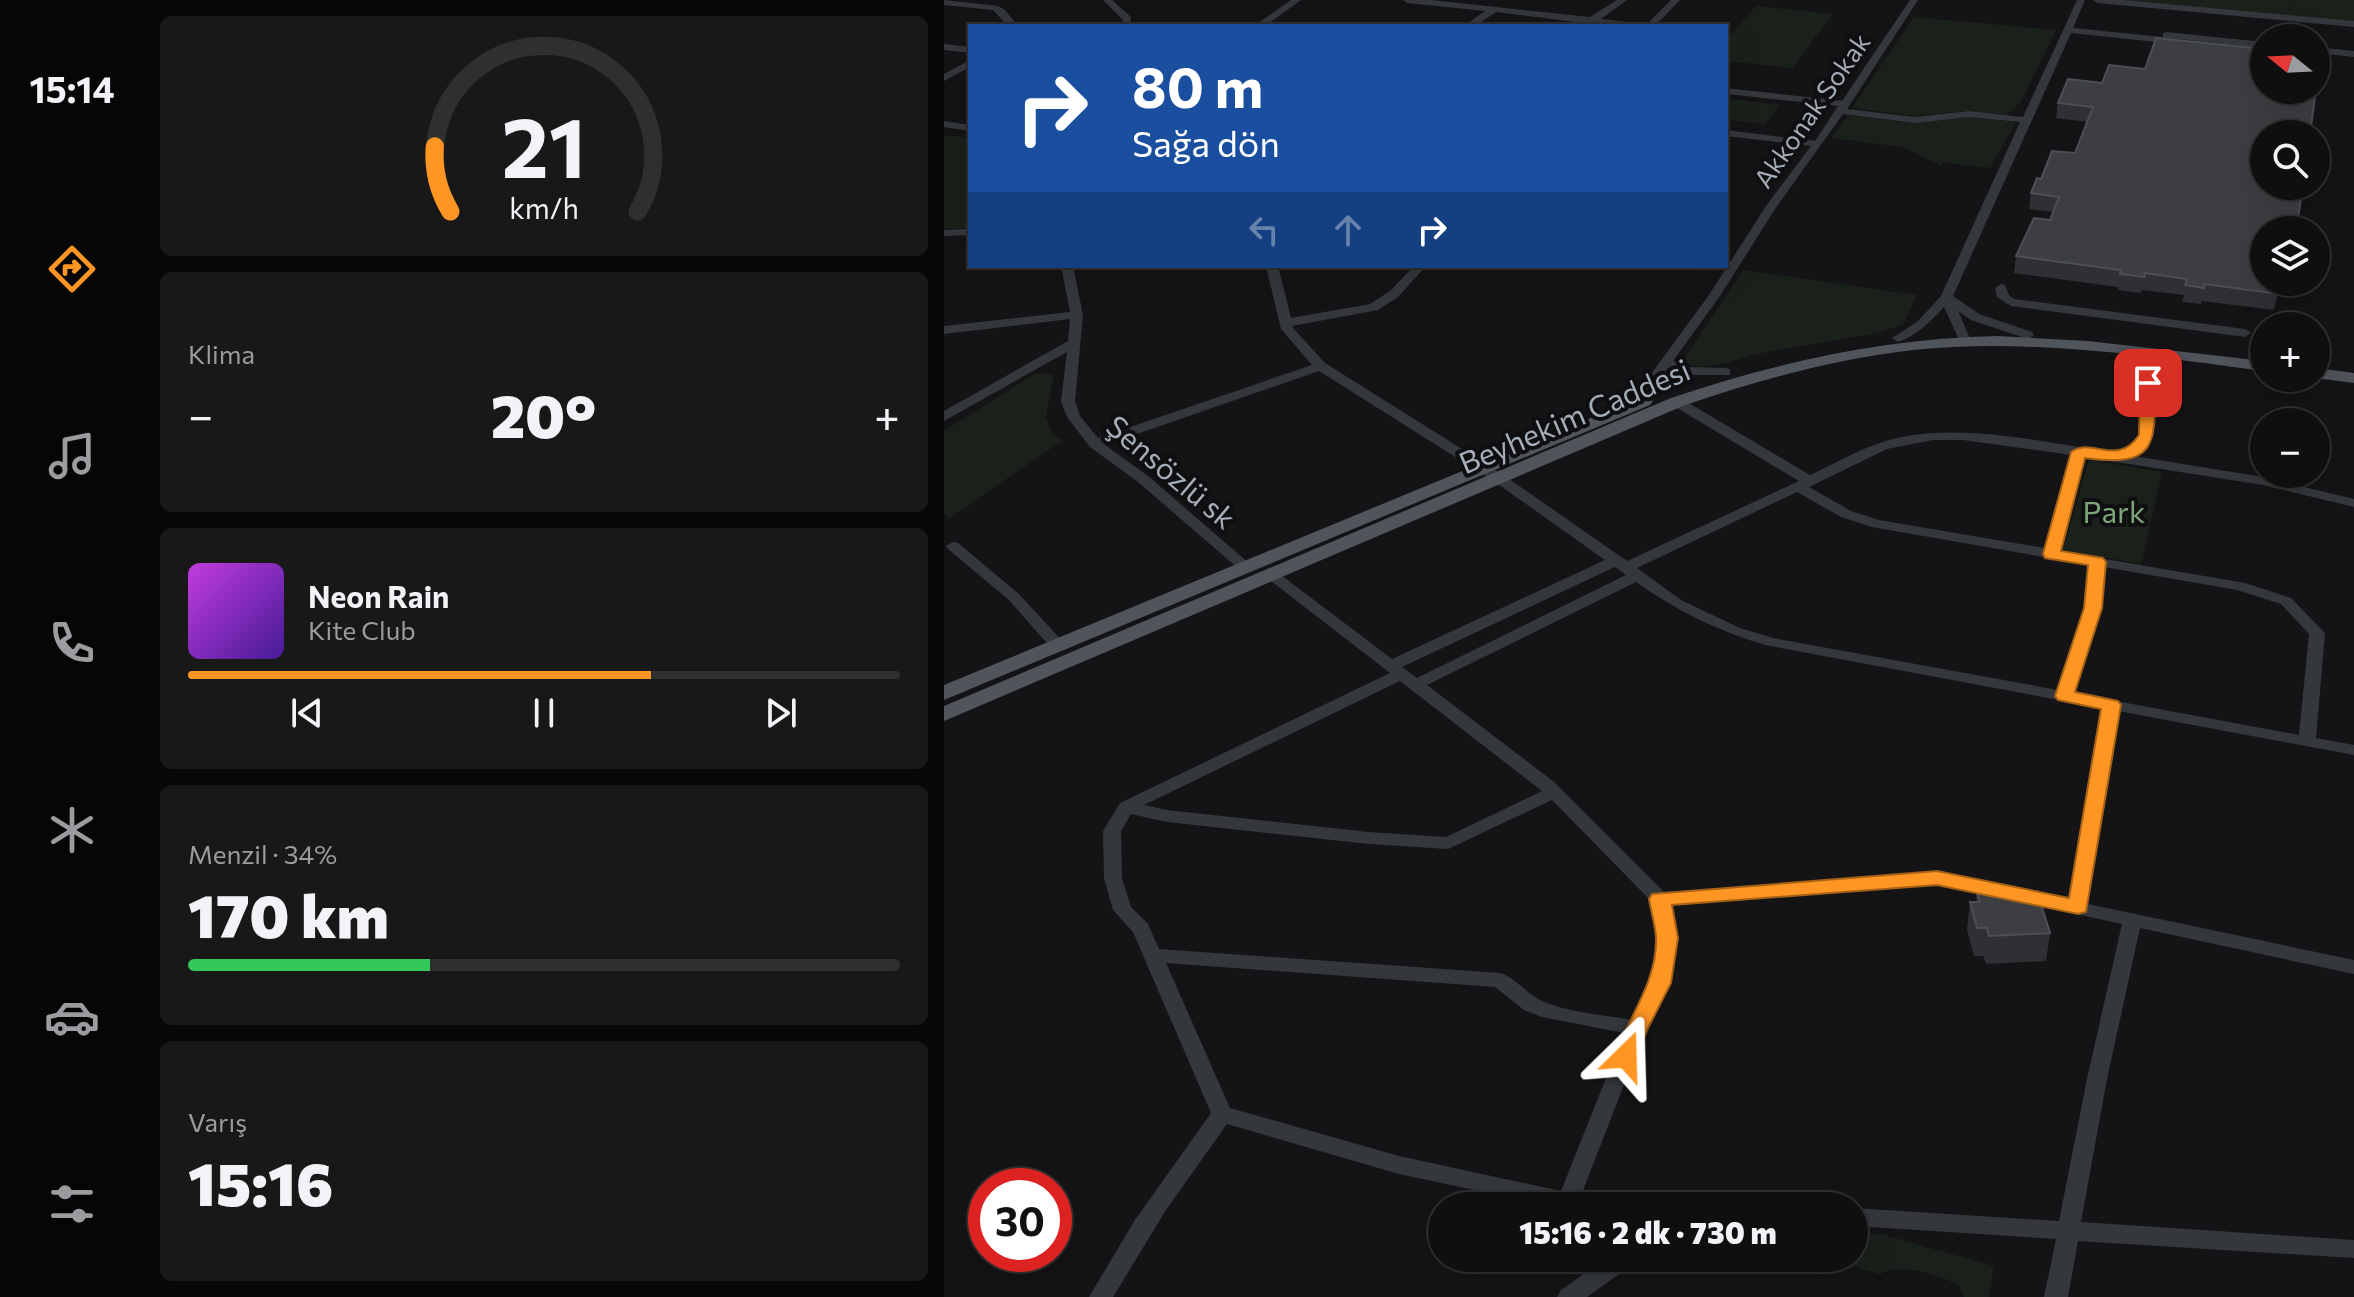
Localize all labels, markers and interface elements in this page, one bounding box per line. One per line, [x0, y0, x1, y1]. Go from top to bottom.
north arrow [2250, 24, 2330, 104]
map controls [2250, 24, 2330, 488]
street label: Akkonak Sokak [1746, 27, 1876, 193]
text: 80 m [1132, 51, 1263, 120]
icon: right [1000, 56, 1104, 160]
text: 15:14 [29, 66, 115, 110]
text: 21 [502, 93, 586, 195]
text: Sağa dön [1132, 120, 1280, 164]
button: search [2250, 120, 2330, 200]
text: km/h [509, 190, 579, 225]
icon: left [1242, 208, 1286, 252]
icon: ahead [1326, 208, 1370, 252]
icon: right [1410, 208, 1454, 252]
button: layers [2250, 216, 2330, 296]
icon: directions [44, 241, 100, 297]
button: + [2250, 312, 2330, 392]
text: Klima [188, 338, 255, 369]
pin [2114, 349, 2182, 417]
street label: Beyhekim Caddesi [1453, 350, 1695, 480]
icon: arrive [2126, 361, 2170, 405]
text: 20° [491, 377, 596, 450]
text: − [188, 387, 213, 441]
text: + [874, 387, 900, 441]
street label: Şensözlü sk [1100, 406, 1244, 536]
button: − [2250, 408, 2330, 488]
icon: music [44, 428, 100, 484]
park label: Park [2083, 492, 2145, 529]
text: Neon Rain [308, 577, 449, 614]
text: Kite Club [308, 614, 416, 645]
icon: phone [44, 615, 100, 671]
icon: previous [285, 691, 329, 735]
icon: pause [522, 691, 566, 735]
icon: next [759, 691, 803, 735]
icon: climate [44, 802, 100, 858]
text: Menzil · 34% [188, 838, 337, 869]
text: 170 km [188, 877, 389, 950]
icon: car [44, 989, 100, 1045]
position arrow [1584, 1014, 1668, 1098]
text: Varış [188, 1106, 247, 1137]
text: 15:16 [188, 1145, 333, 1218]
speed limit sign: 30 [968, 1168, 1072, 1272]
icon: filters [44, 1176, 100, 1232]
text: 15:16 · 2 dk · 730 m [1519, 1213, 1777, 1250]

